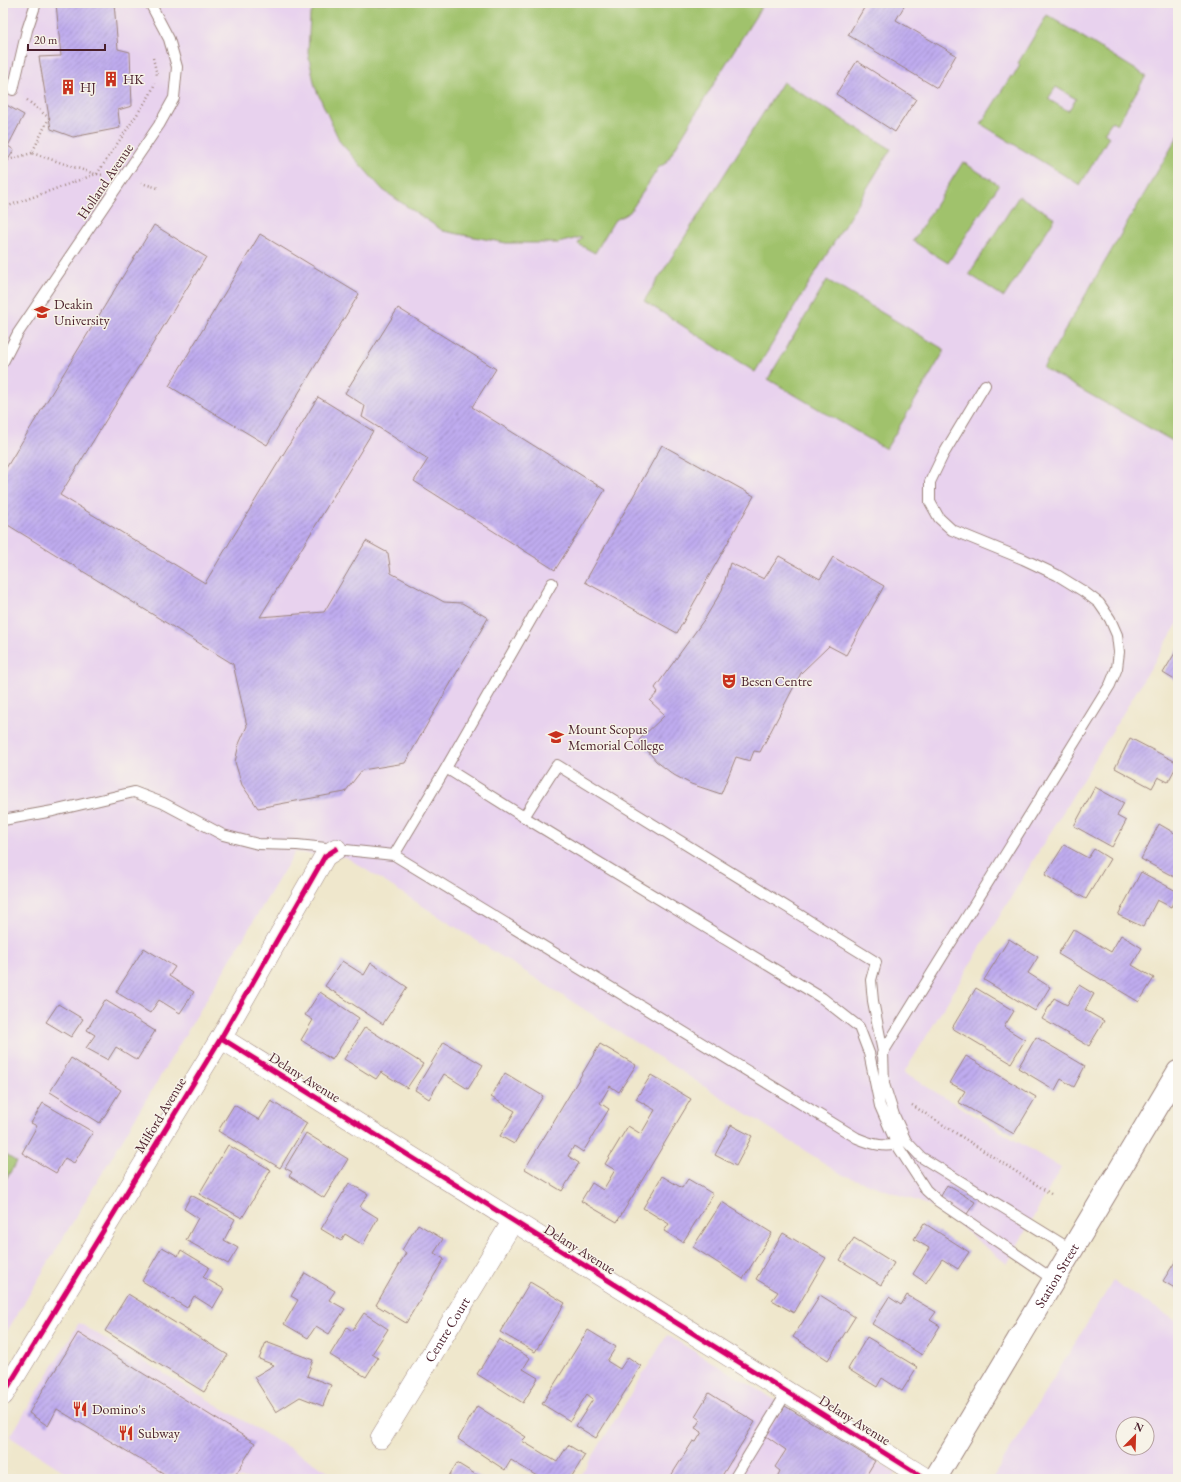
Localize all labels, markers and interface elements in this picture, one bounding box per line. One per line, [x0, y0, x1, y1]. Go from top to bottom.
scale bar [28, 26, 105, 52]
text: 20 m [34, 32, 58, 48]
building icon: HK [102, 70, 120, 88]
place label: HK [123, 70, 144, 88]
building icon: HJ [59, 78, 77, 96]
place label: HJ [80, 78, 96, 96]
street label: Holland Avenue [73, 139, 137, 222]
place label: Deakin University [54, 295, 110, 329]
school or university icon: Deakin University [33, 303, 51, 321]
theatre icon: Besen Centre [720, 672, 738, 690]
place label: Besen Centre [741, 672, 813, 690]
place label: Mount Scopus Memorial College [568, 720, 664, 754]
school or university icon: Mount Scopus Memorial College [547, 728, 565, 746]
street label: Delany Avenue [266, 1048, 345, 1106]
street label: Milford Avenue [130, 1073, 190, 1156]
street label: Delany Avenue [541, 1220, 620, 1278]
street label: Station Street [1030, 1239, 1083, 1311]
street label: Centre Court [420, 1293, 474, 1366]
street label: Delany Avenue [816, 1391, 895, 1449]
restaurant icon: Domino's [71, 1400, 89, 1418]
place label: Domino's [92, 1400, 146, 1418]
north arrow [1115, 1416, 1155, 1456]
text: N [1132, 1419, 1146, 1435]
restaurant icon: Subway [117, 1424, 135, 1442]
place label: Subway [138, 1424, 181, 1442]

